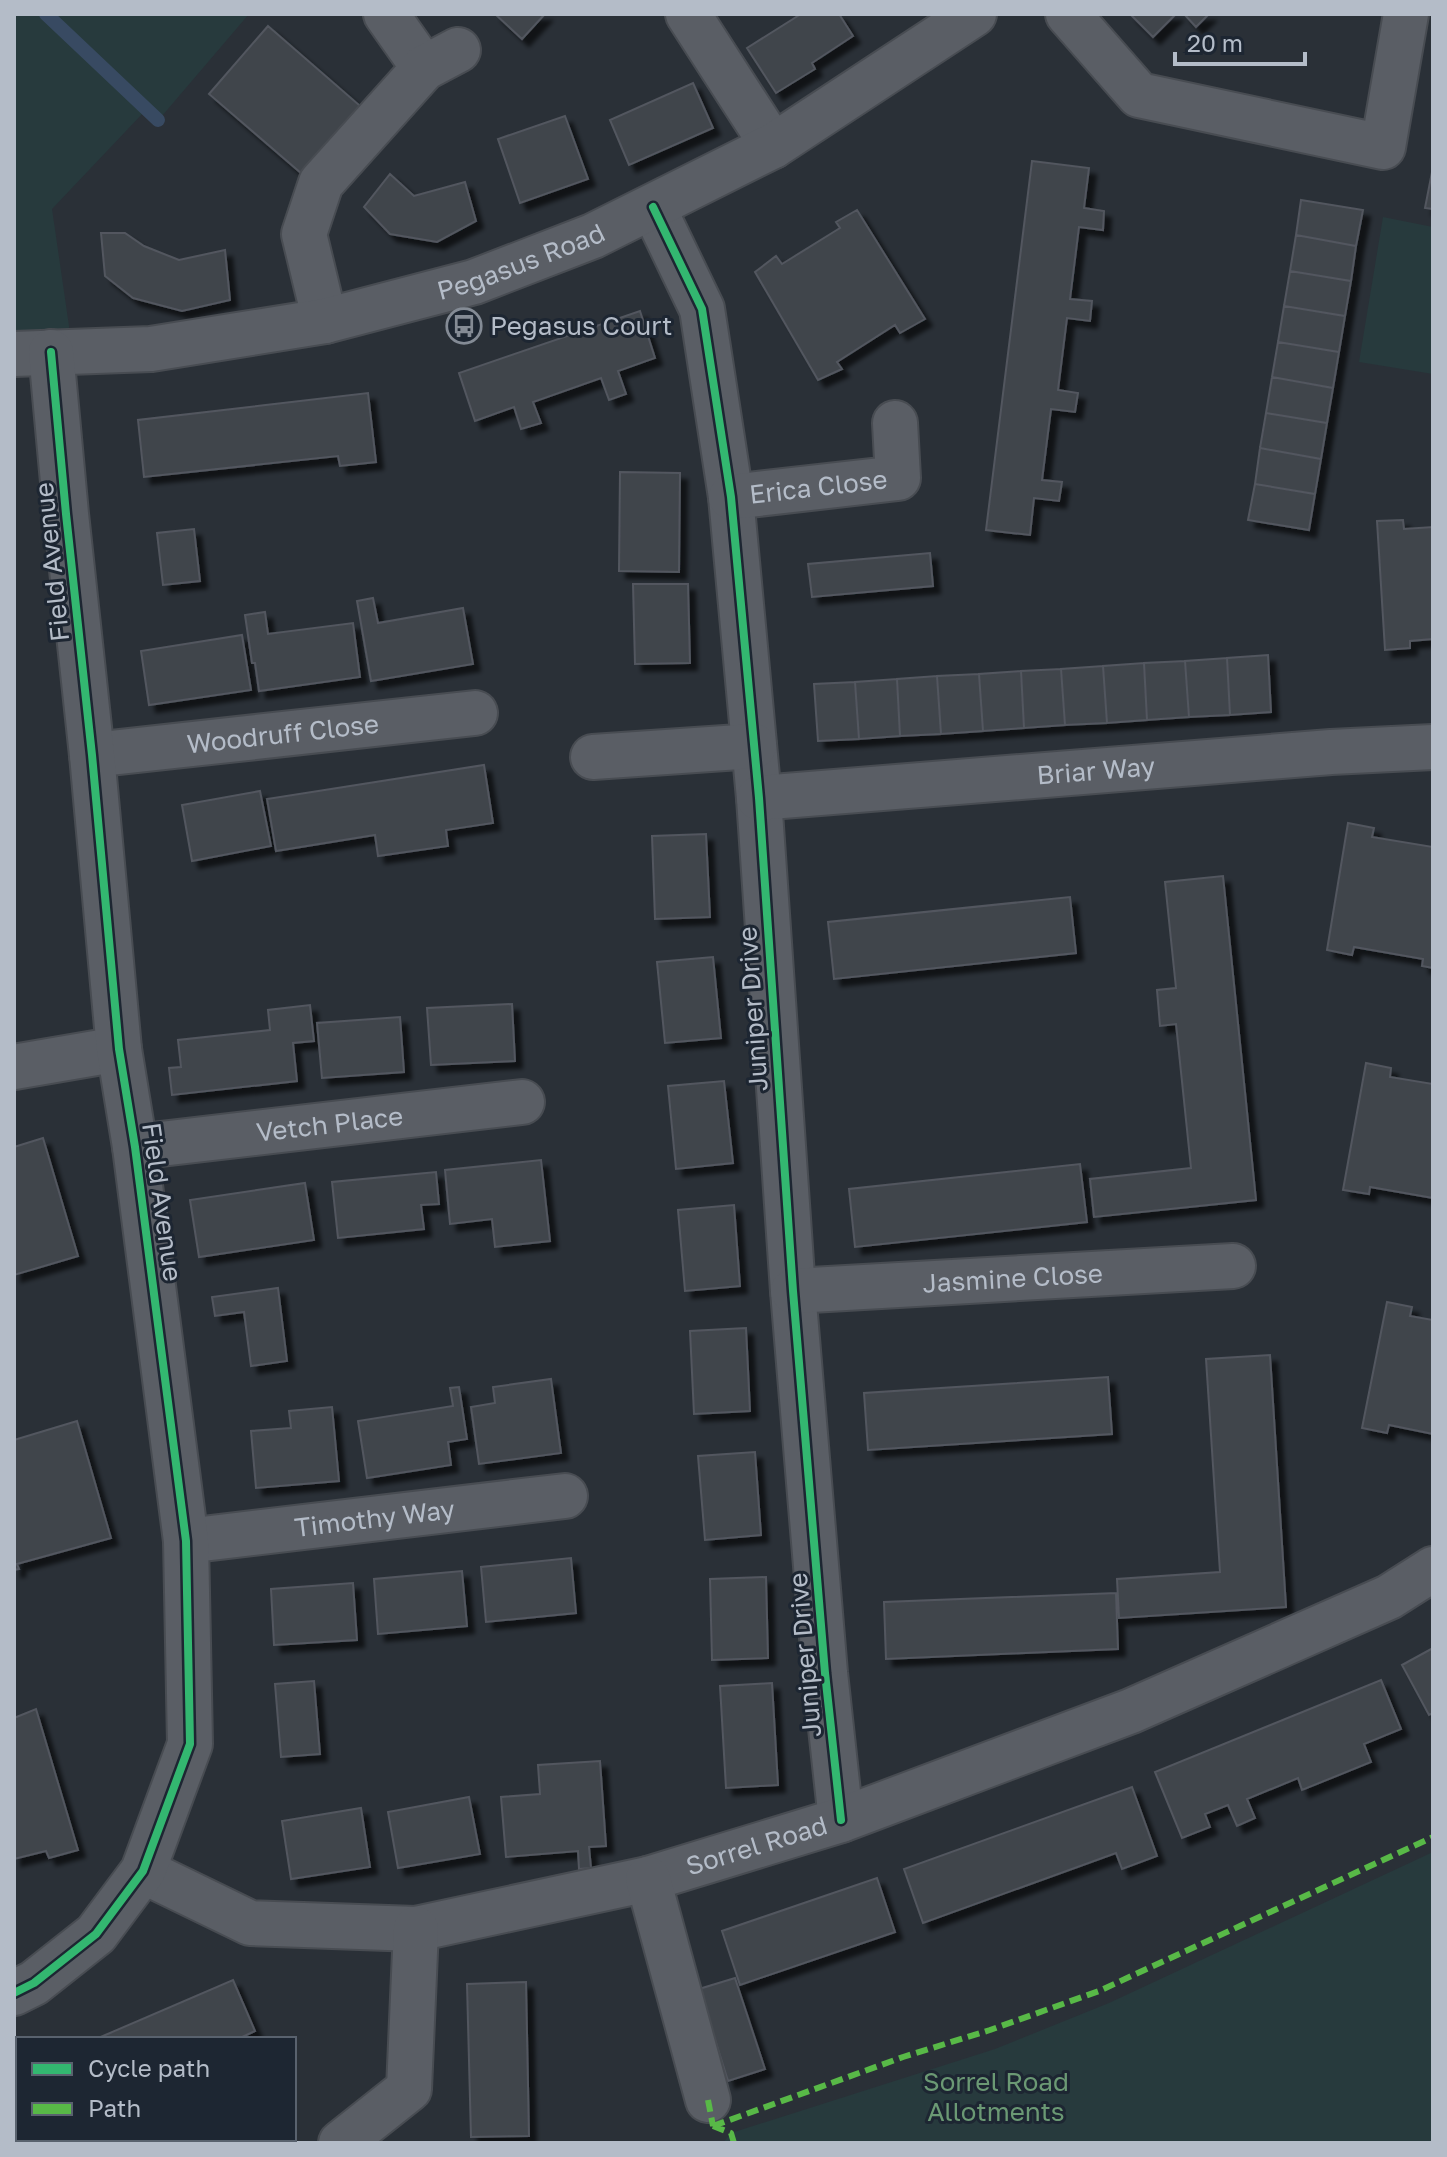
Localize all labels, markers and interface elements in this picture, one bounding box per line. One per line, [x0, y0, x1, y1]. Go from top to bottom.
scale bar [1175, 16, 1305, 66]
text: 20 m [1187, 28, 1243, 57]
street label: Pegasus Road [434, 217, 610, 306]
bus stop icon: Pegasus Court [445, 307, 483, 345]
place label: Pegasus Court [490, 310, 672, 341]
street label: Erica Close [748, 463, 889, 510]
street label: Field Avenue [28, 481, 75, 643]
street label: Woodruff Close [185, 708, 380, 760]
street label: Briar Way [1036, 750, 1157, 791]
street label: Juniper Drive [731, 926, 774, 1093]
street label: Vetch Place [255, 1100, 405, 1148]
street label: Field Avenue [136, 1121, 189, 1283]
street label: Jasmine Close [922, 1257, 1104, 1299]
street label: Timothy Way [293, 1493, 457, 1543]
street label: Juniper Drive [782, 1571, 827, 1739]
street label: Sorrel Road [682, 1809, 831, 1881]
legend [16, 2037, 296, 2141]
text: Cycle path [88, 2053, 210, 2082]
park label: Sorrel Road Allotments [923, 2066, 1069, 2127]
text: Path [88, 2093, 141, 2122]

